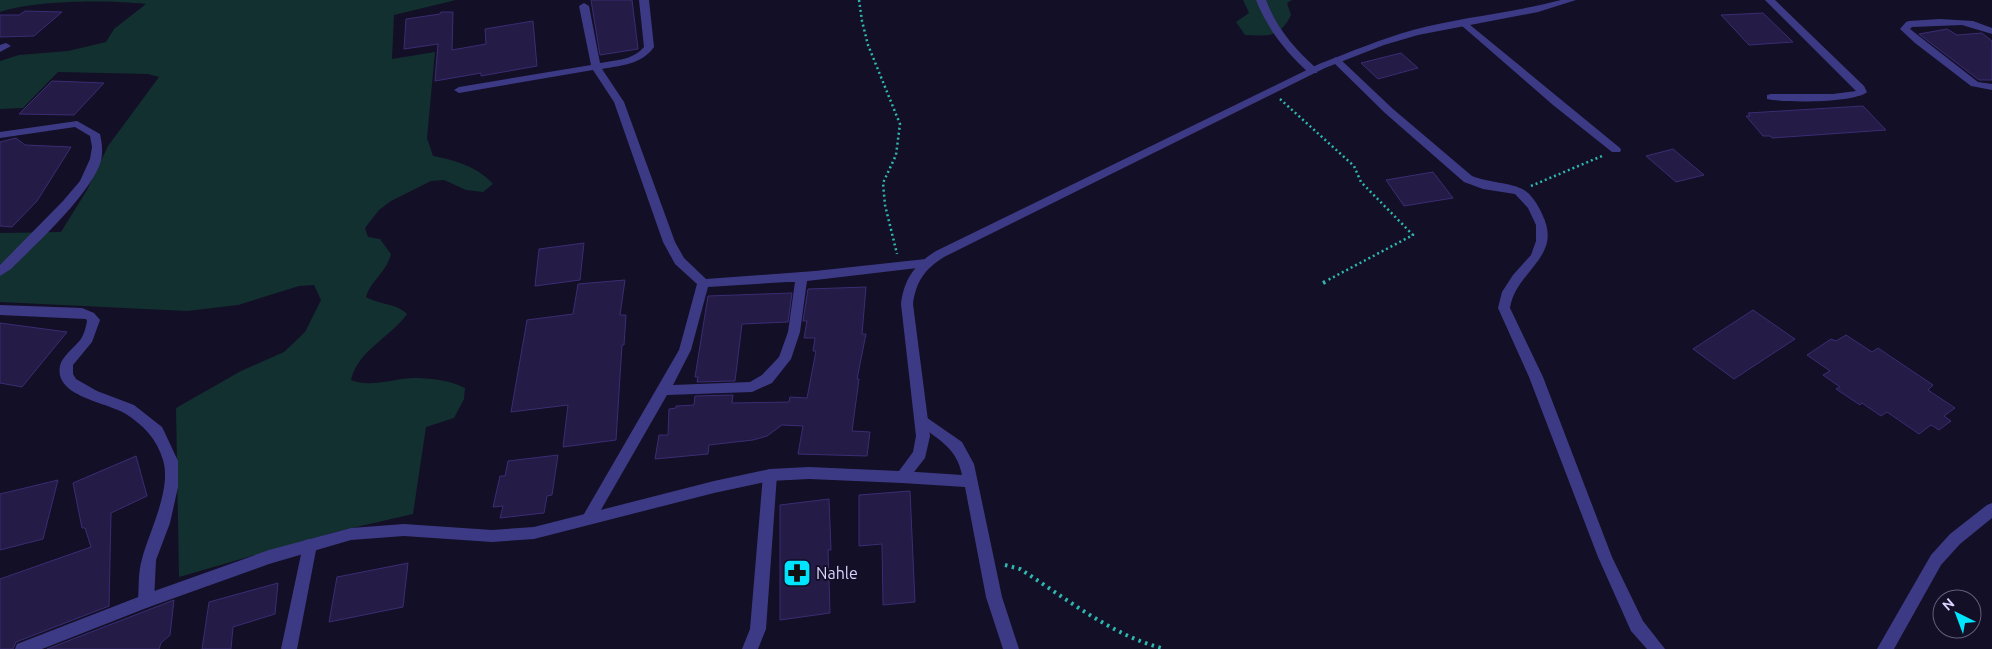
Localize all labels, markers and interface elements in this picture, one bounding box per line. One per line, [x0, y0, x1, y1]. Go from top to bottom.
pharmacy icon: Nahle [782, 558, 812, 588]
place label: Nahle [816, 564, 858, 582]
north arrow [1932, 589, 1982, 639]
text: N [1939, 595, 1958, 614]

